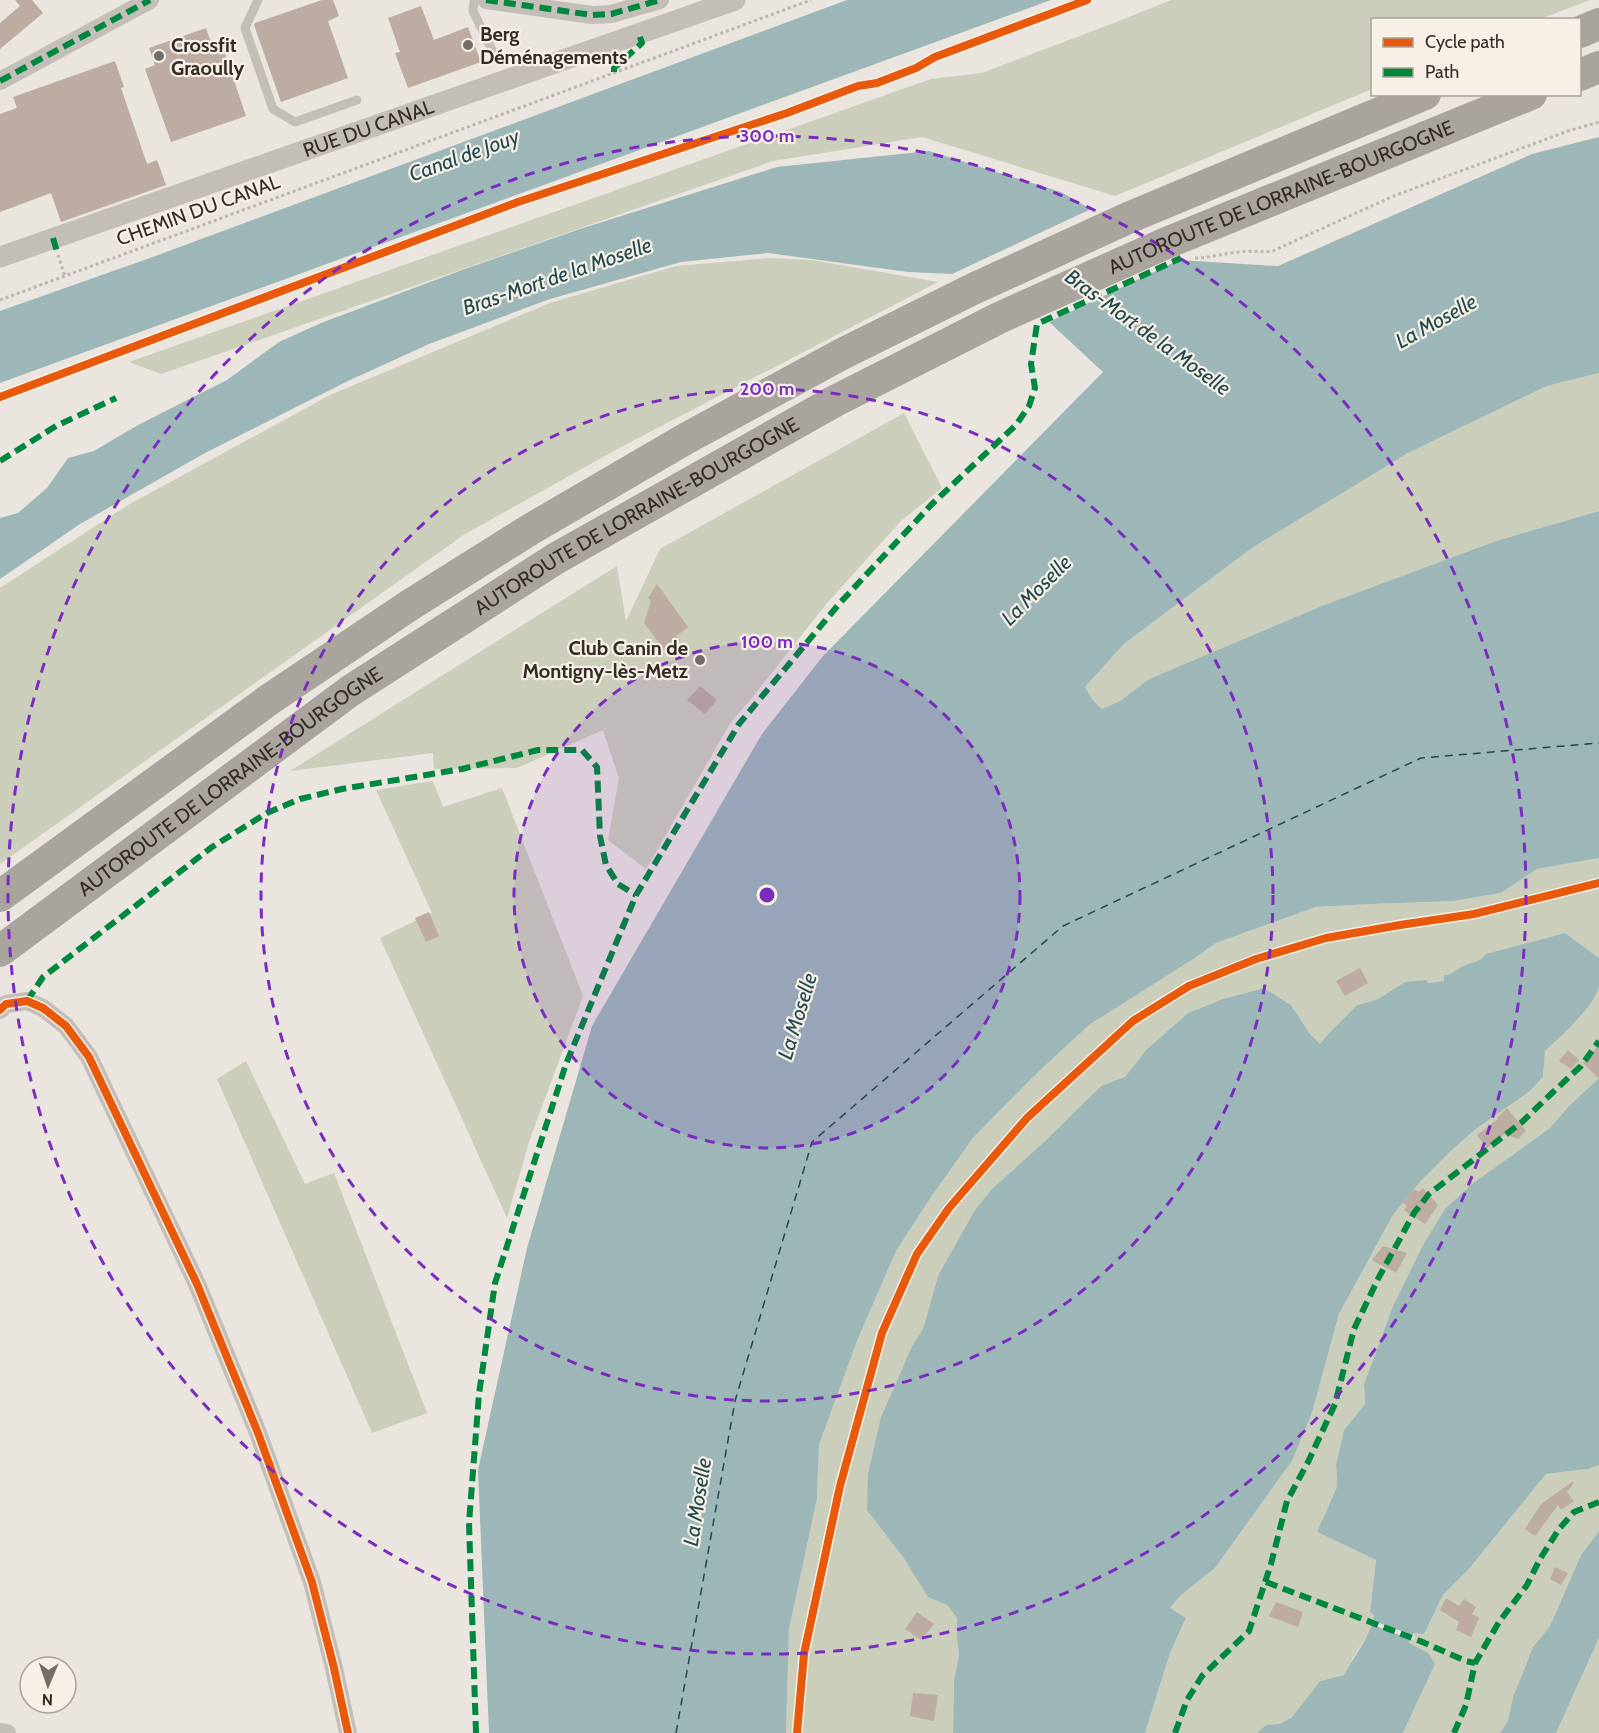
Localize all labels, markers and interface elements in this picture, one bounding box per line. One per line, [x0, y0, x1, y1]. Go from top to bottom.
legend [1371, 18, 1581, 96]
place label: Berg Déménagements [480, 22, 627, 69]
text: Cycle path [1425, 31, 1505, 53]
place label: Crossfit Graoully [171, 33, 244, 80]
marker: Berg Déménagements [461, 38, 475, 52]
marker: Crossfit Graoully [152, 49, 166, 63]
text: Path [1425, 61, 1459, 83]
street label: RUE DU CANAL [300, 94, 437, 162]
street label: AUTOROUTE DE LORRAINE-BOURGOGNE [1104, 115, 1457, 279]
water label: Canal de Jouy [405, 123, 524, 186]
text: 300 m [740, 125, 794, 147]
street label: CHEMIN DU CANAL [113, 169, 283, 251]
water label: Bras-Mort de la Moselle [459, 232, 655, 320]
water label: Bras-Mort de la Moselle [1061, 264, 1236, 401]
water label: La Moselle [1391, 288, 1481, 353]
text: 200 m [740, 378, 794, 400]
street label: AUTOROUTE DE LORRAINE-BOURGOGNE [470, 412, 803, 620]
water label: La Moselle [996, 549, 1077, 630]
text: 100 m [741, 631, 793, 653]
place label: Club Canin de Montigny-lès-Metz [522, 636, 689, 683]
marker: Club Canin de Montigny-lès-Metz [693, 653, 707, 667]
street label: AUTOROUTE DE LORRAINE-BOURGOGNE [73, 661, 387, 901]
centre of rings [757, 885, 777, 905]
water label: La Moselle [772, 969, 822, 1062]
water label: La Moselle [678, 1456, 716, 1548]
north arrow [18, 1655, 78, 1715]
text: N [42, 1690, 53, 1709]

